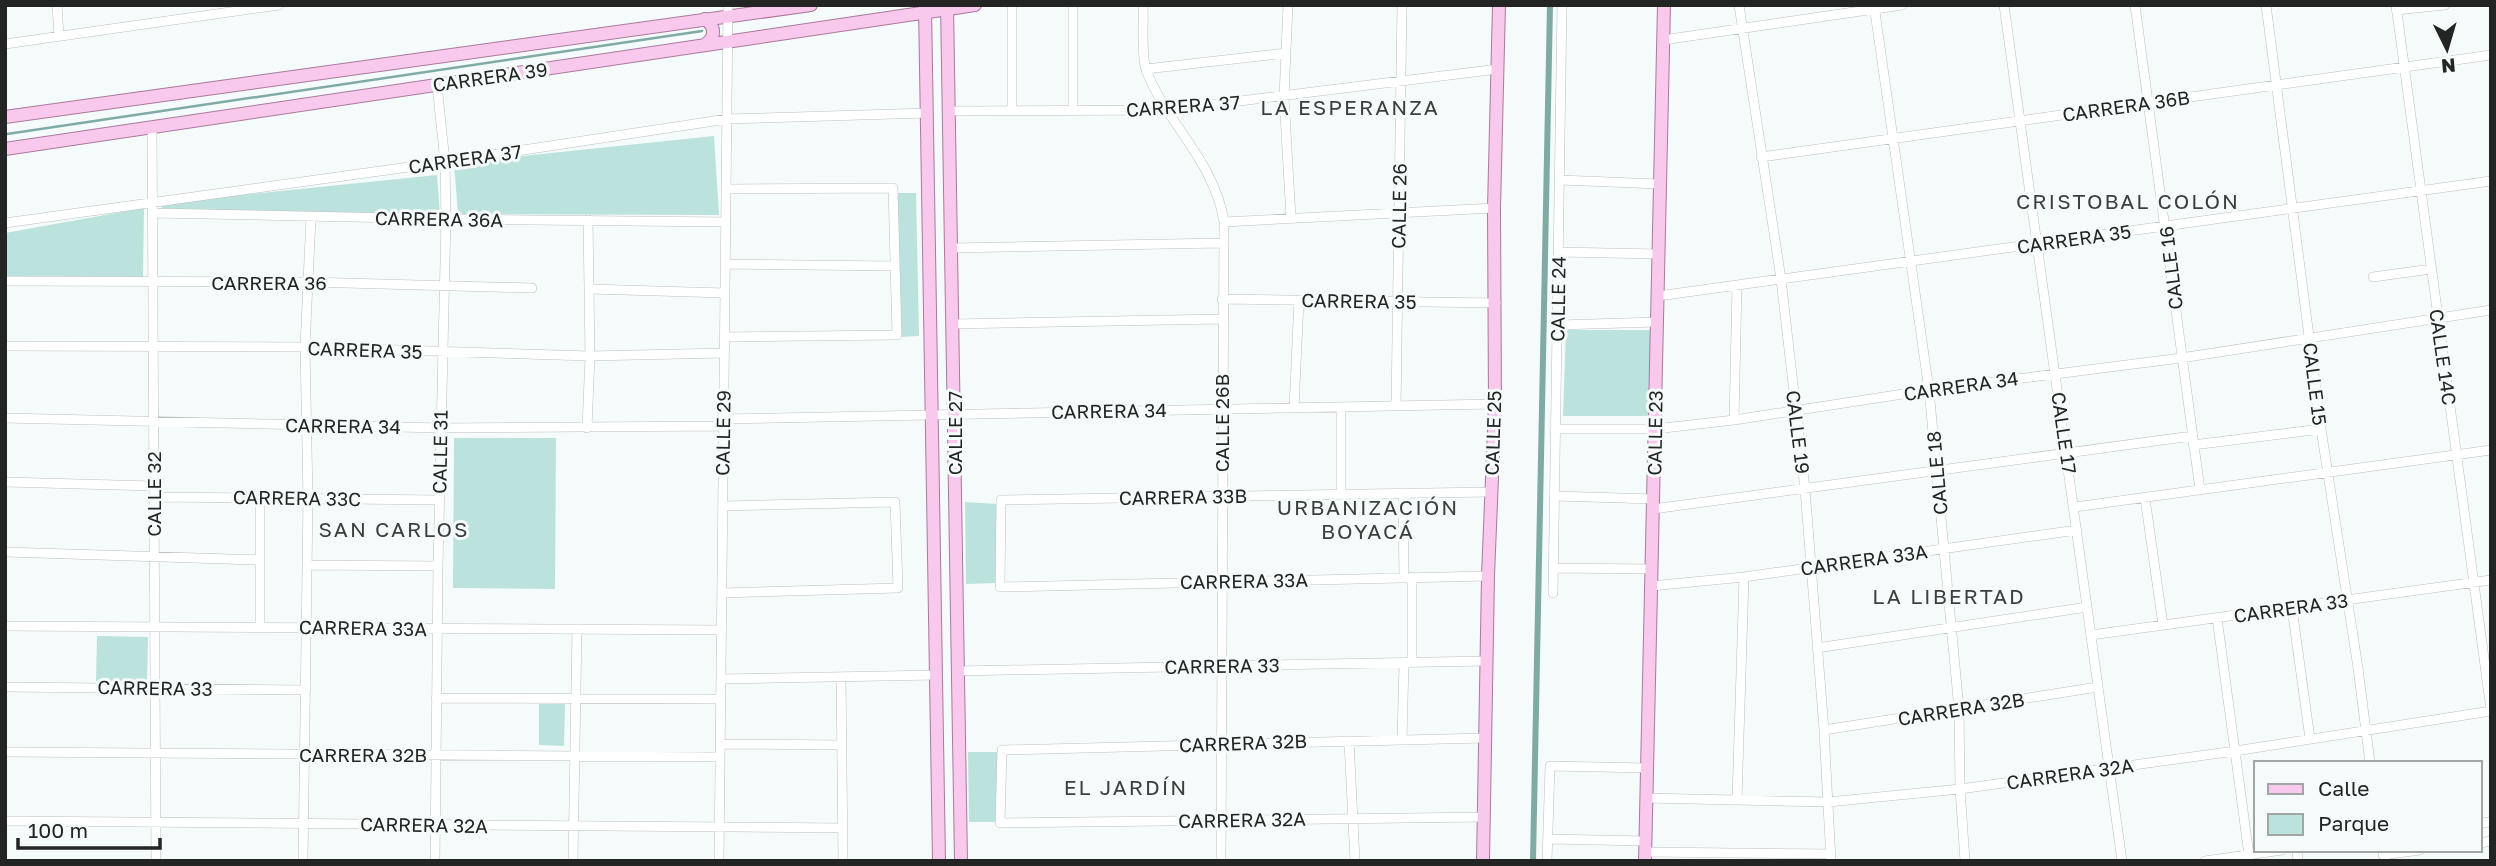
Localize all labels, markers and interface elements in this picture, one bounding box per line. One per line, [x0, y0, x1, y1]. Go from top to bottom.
north arrow [2412, 14, 2482, 84]
text: N [2440, 54, 2457, 79]
street label: CARRERA 39 [431, 57, 549, 96]
street label: CARRERA 36B [2061, 85, 2191, 126]
street label: CARRERA 37 [1125, 90, 1241, 121]
district label: LA ESPERANZA [1260, 94, 1440, 120]
street label: CARRERA 37 [407, 139, 523, 178]
street label: CALLE 26 [1386, 163, 1411, 249]
district label: CRISTOBAL COLÓN [2016, 188, 2240, 214]
street label: CARRERA 36A [375, 206, 504, 231]
street label: CARRERA 35 [2015, 219, 2133, 258]
street label: CALLE 16 [2154, 225, 2187, 311]
street label: CALLE 24 [1545, 256, 1570, 342]
street label: CARRERA 36 [211, 271, 327, 294]
street label: CARRERA 35 [1301, 288, 1417, 313]
street label: CALLE 14C [2425, 307, 2462, 407]
street label: CARRERA 35 [307, 336, 423, 363]
street label: CALLE 15 [2299, 341, 2332, 427]
street label: CARRERA 34 [1902, 366, 2020, 405]
street label: CALLE 26B [1210, 374, 1233, 472]
street label: CALLE 19 [1782, 389, 1815, 475]
street label: CALLE 29 [710, 390, 735, 476]
street label: CALLE 25 [1480, 390, 1505, 476]
street label: CALLE 23 [1642, 390, 1667, 476]
street label: CALLE 17 [2047, 390, 2082, 475]
street label: CALLE 27 [943, 391, 966, 475]
street label: CARRERA 34 [1051, 398, 1167, 423]
street label: CALLE 31 [427, 410, 452, 494]
street label: CARRERA 34 [285, 413, 401, 438]
street label: CALLE 18 [1921, 430, 1952, 516]
street label: CALLE 32 [142, 451, 165, 537]
street label: CARRERA 33B [1119, 484, 1247, 509]
street label: CARRERA 33C [233, 485, 361, 510]
district label: URBANIZACIÓN BOYACÁ [1277, 494, 1459, 544]
district label: SAN CARLOS [319, 516, 469, 542]
street label: CARRERA 33A [1799, 539, 1929, 580]
street label: CARRERA 33A [1180, 568, 1308, 593]
district label: LA LIBERTAD [1872, 583, 2026, 609]
street label: CARRERA 33 [2232, 588, 2350, 627]
street label: CARRERA 33A [299, 615, 427, 640]
street label: CARRERA 33 [1164, 653, 1280, 678]
street label: CARRERA 33 [97, 675, 213, 700]
street label: CARRERA 32B [1896, 687, 2026, 730]
street label: CARRERA 32B [1179, 729, 1307, 756]
street label: CARRERA 32B [299, 743, 427, 766]
street label: CARRERA 32A [2005, 753, 2135, 794]
legend [2254, 761, 2482, 852]
district label: EL JARDÍN [1064, 774, 1188, 800]
text: Calle [2318, 775, 2370, 801]
scale bar [18, 806, 159, 850]
street label: CARRERA 32A [1178, 807, 1306, 832]
text: Parque [2318, 810, 2389, 836]
street label: CARRERA 32A [360, 812, 488, 837]
text: 100 m [28, 817, 88, 843]

